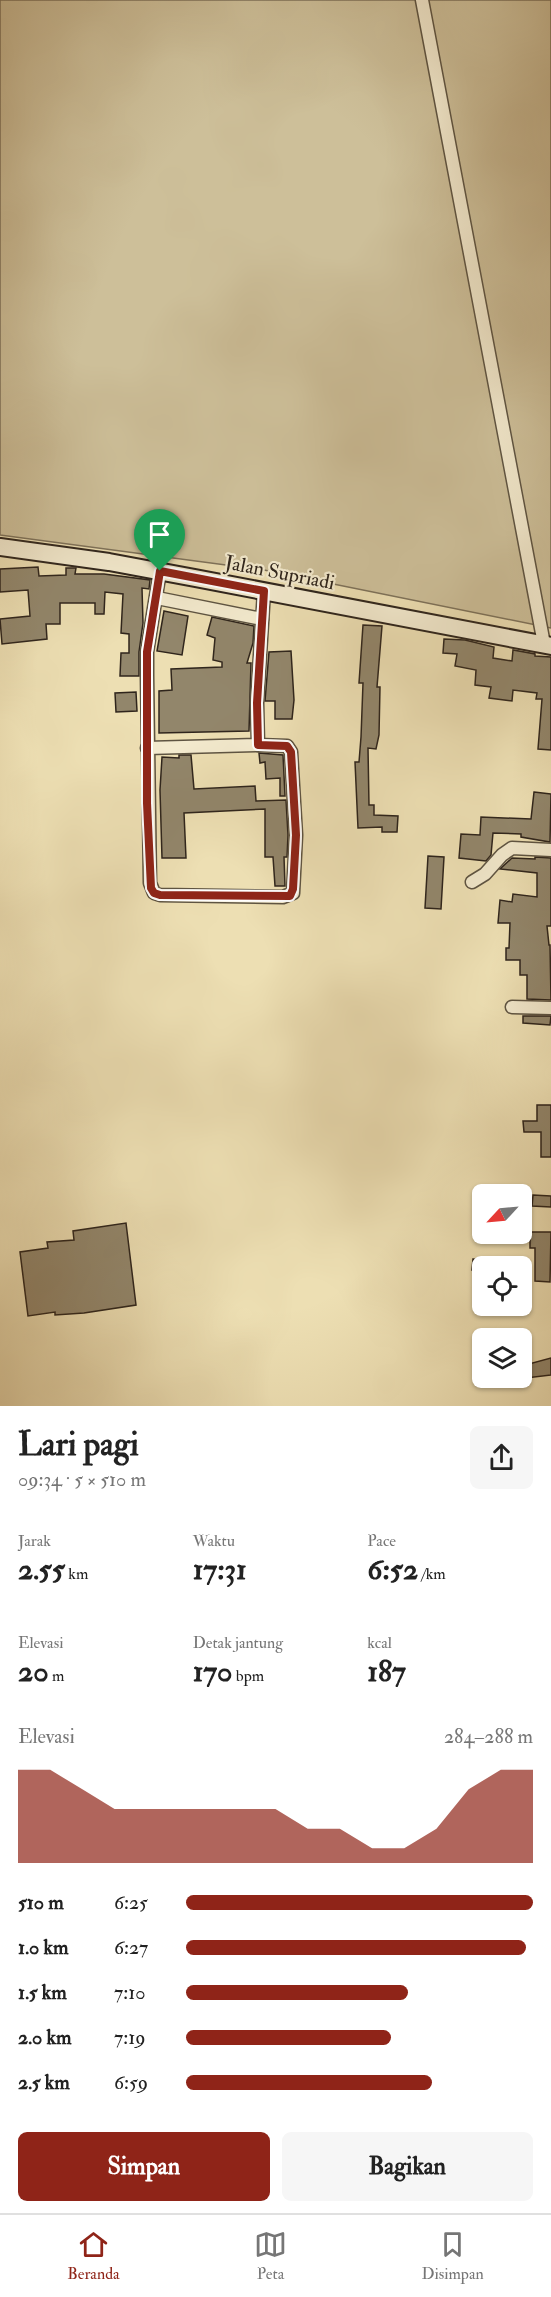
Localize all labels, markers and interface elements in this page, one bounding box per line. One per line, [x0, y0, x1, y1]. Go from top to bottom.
pin [134, 509, 185, 571]
icon: arrive [143, 518, 176, 551]
street label: Jalan Supriadi [222, 549, 337, 596]
north arrow [472, 1184, 532, 1244]
map controls [472, 1184, 532, 1388]
button: locate [472, 1256, 532, 1316]
button: layers [472, 1328, 532, 1388]
text: Lari pagi [18, 1424, 139, 1465]
button: share [470, 1426, 533, 1489]
text: 09:34 · 5 × 510 m [18, 1467, 146, 1492]
text: Jarak [18, 1531, 51, 1551]
text: Waktu [193, 1531, 235, 1551]
text: Pace [367, 1531, 396, 1551]
text: 2.55 [18, 1551, 65, 1588]
text: 17:31 [193, 1551, 247, 1588]
text: 6:52 [367, 1551, 418, 1588]
text: km [65, 1564, 88, 1584]
text: /km [418, 1564, 446, 1584]
text: Elevasi [18, 1633, 63, 1653]
text: Detak jantung [193, 1633, 283, 1653]
text: kcal [367, 1633, 392, 1653]
text: 20 [18, 1653, 49, 1690]
text: 170 [193, 1653, 232, 1690]
text: 187 [367, 1653, 406, 1690]
text: m [49, 1666, 64, 1686]
text: bpm [232, 1666, 264, 1686]
text: Elevasi [18, 1724, 75, 1749]
text: 284–288 m [444, 1724, 533, 1749]
text: 510 m [18, 1890, 64, 1915]
text: 6:25 [114, 1890, 148, 1915]
text: 1.0 km [18, 1935, 69, 1960]
text: 6:27 [114, 1935, 148, 1960]
text: 1.5 km [18, 1980, 67, 2005]
text: 7:10 [114, 1980, 145, 2005]
text: 2.0 km [18, 2025, 72, 2050]
text: 7:19 [114, 2025, 145, 2050]
text: 2.5 km [18, 2070, 70, 2095]
text: 6:59 [114, 2070, 148, 2095]
button: Simpan [18, 2132, 270, 2201]
button: Bagikan [282, 2132, 533, 2201]
tab: Beranda [67, 2228, 120, 2284]
tab: Peta [254, 2228, 287, 2284]
tab: Disimpan [421, 2228, 484, 2284]

